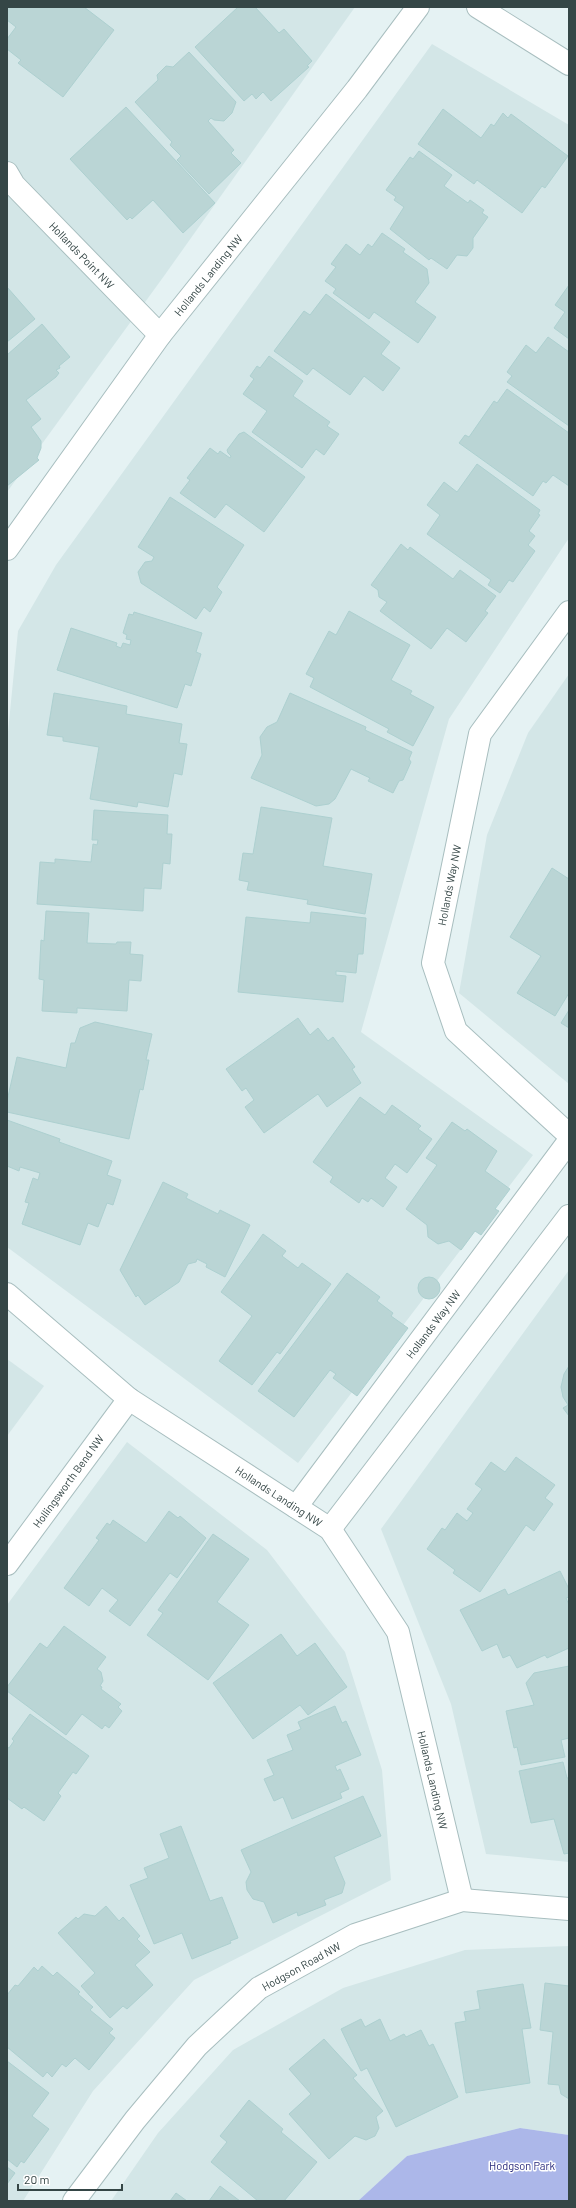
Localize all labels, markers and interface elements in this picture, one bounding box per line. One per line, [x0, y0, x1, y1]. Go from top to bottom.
street label: Hollands Point NW [47, 219, 117, 291]
street label: Hollands Landing NW [171, 231, 245, 318]
street label: Hollands Way NW [435, 843, 463, 927]
street label: Hollands Way NW [403, 1287, 463, 1361]
street label: Hollingsworth Bend NW [30, 1432, 106, 1530]
street label: Hollands Landing NW [233, 1463, 325, 1529]
street label: Hollands Landing NW [415, 1729, 451, 1831]
street label: Hodgson Road NW [259, 1939, 343, 1993]
park label: Hodgson Park [489, 2159, 555, 2172]
scale bar [18, 2166, 122, 2192]
text: 20 m [24, 2172, 50, 2186]

